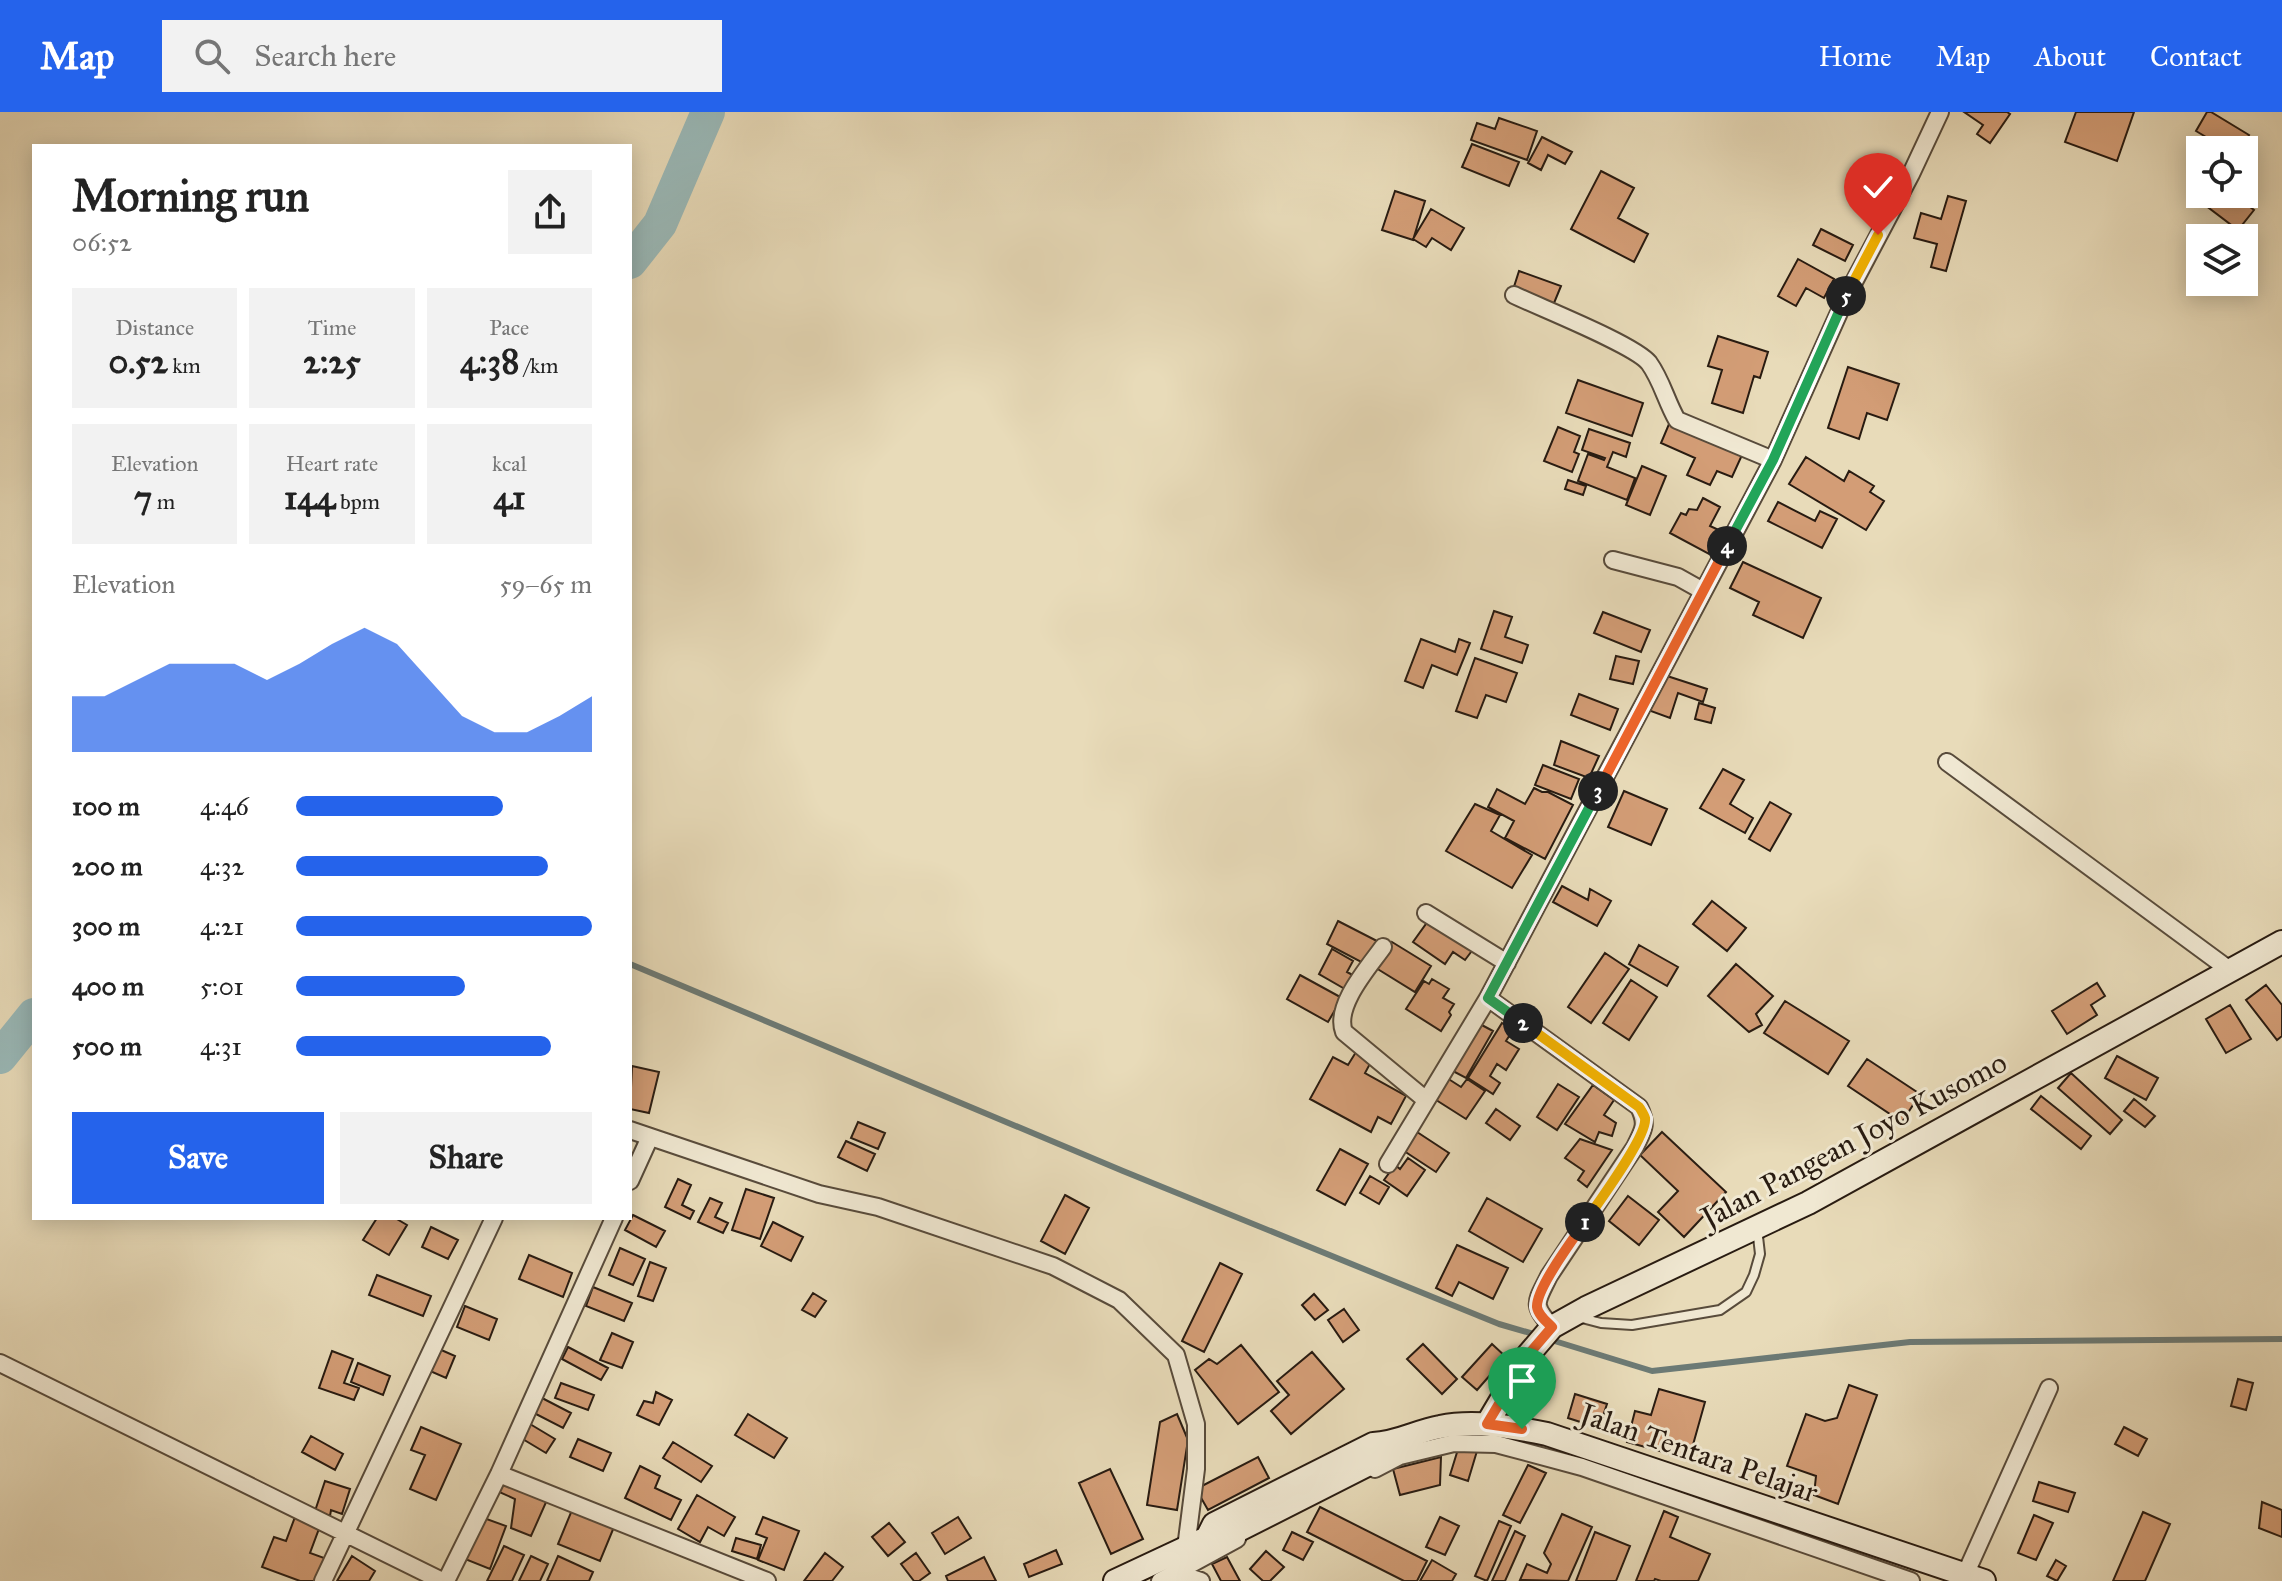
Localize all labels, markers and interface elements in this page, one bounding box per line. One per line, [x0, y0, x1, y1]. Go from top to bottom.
search box [162, 20, 722, 92]
text: Map [40, 33, 114, 79]
icon: search [190, 34, 234, 78]
text: Search here [254, 38, 396, 74]
text: Home [1819, 39, 1892, 74]
text: Map [1936, 39, 1990, 74]
text: About [2034, 39, 2106, 74]
text: Contact [2150, 39, 2242, 74]
map controls [2186, 136, 2258, 296]
button: locate [2186, 136, 2258, 208]
pin [1844, 153, 1912, 235]
icon: check [1856, 165, 1900, 209]
text: Morning run [72, 169, 309, 223]
button: share [508, 170, 592, 254]
button: layers [2186, 224, 2258, 296]
text: 06:52 [72, 226, 132, 258]
pin: 5 [1826, 276, 1866, 316]
text: 5 [1841, 282, 1851, 309]
text: Distance [115, 314, 194, 341]
text: Time [308, 314, 356, 341]
text: Pace [489, 314, 529, 341]
text: 0.52 [108, 341, 167, 382]
text: 2:25 [303, 341, 361, 382]
text: 4:38 [460, 341, 519, 382]
text: km [167, 352, 201, 379]
text: /km [519, 352, 559, 379]
text: Elevation [111, 450, 198, 477]
text: Heart rate [286, 450, 378, 477]
text: kcal [492, 450, 527, 477]
text: 7 [134, 477, 152, 518]
text: 144 [284, 477, 335, 518]
text: 41 [493, 477, 526, 518]
text: m [152, 488, 175, 515]
text: bpm [335, 488, 380, 515]
pin: 4 [1707, 526, 1747, 566]
text: 4 [1721, 532, 1733, 559]
text: Elevation [72, 568, 175, 600]
text: 59–65 m [499, 568, 592, 600]
pin: 3 [1578, 771, 1618, 811]
text: 3 [1594, 777, 1602, 804]
text: 100 m [72, 790, 140, 822]
text: 4:46 [200, 790, 249, 822]
text: 200 m [72, 850, 143, 882]
text: 4:32 [200, 850, 244, 882]
text: 300 m [72, 910, 140, 942]
text: 4:21 [200, 910, 244, 942]
text: 400 m [72, 970, 144, 1002]
text: 5:01 [200, 970, 244, 1002]
pin: 2 [1503, 1003, 1543, 1043]
text: 2 [1518, 1009, 1528, 1036]
text: 500 m [72, 1030, 142, 1062]
text: 4:31 [200, 1030, 242, 1062]
street label: Jalan Pangean Joyo Kusomo [1693, 1044, 2013, 1237]
button: Save [72, 1112, 324, 1204]
button: Share [340, 1112, 592, 1204]
pin: 1 [1565, 1202, 1605, 1242]
text: 1 [1581, 1208, 1589, 1235]
pin [1488, 1347, 1556, 1429]
icon: arrive [1500, 1359, 1544, 1403]
street label: Jalan Tentara Pelajar [1573, 1394, 1823, 1511]

